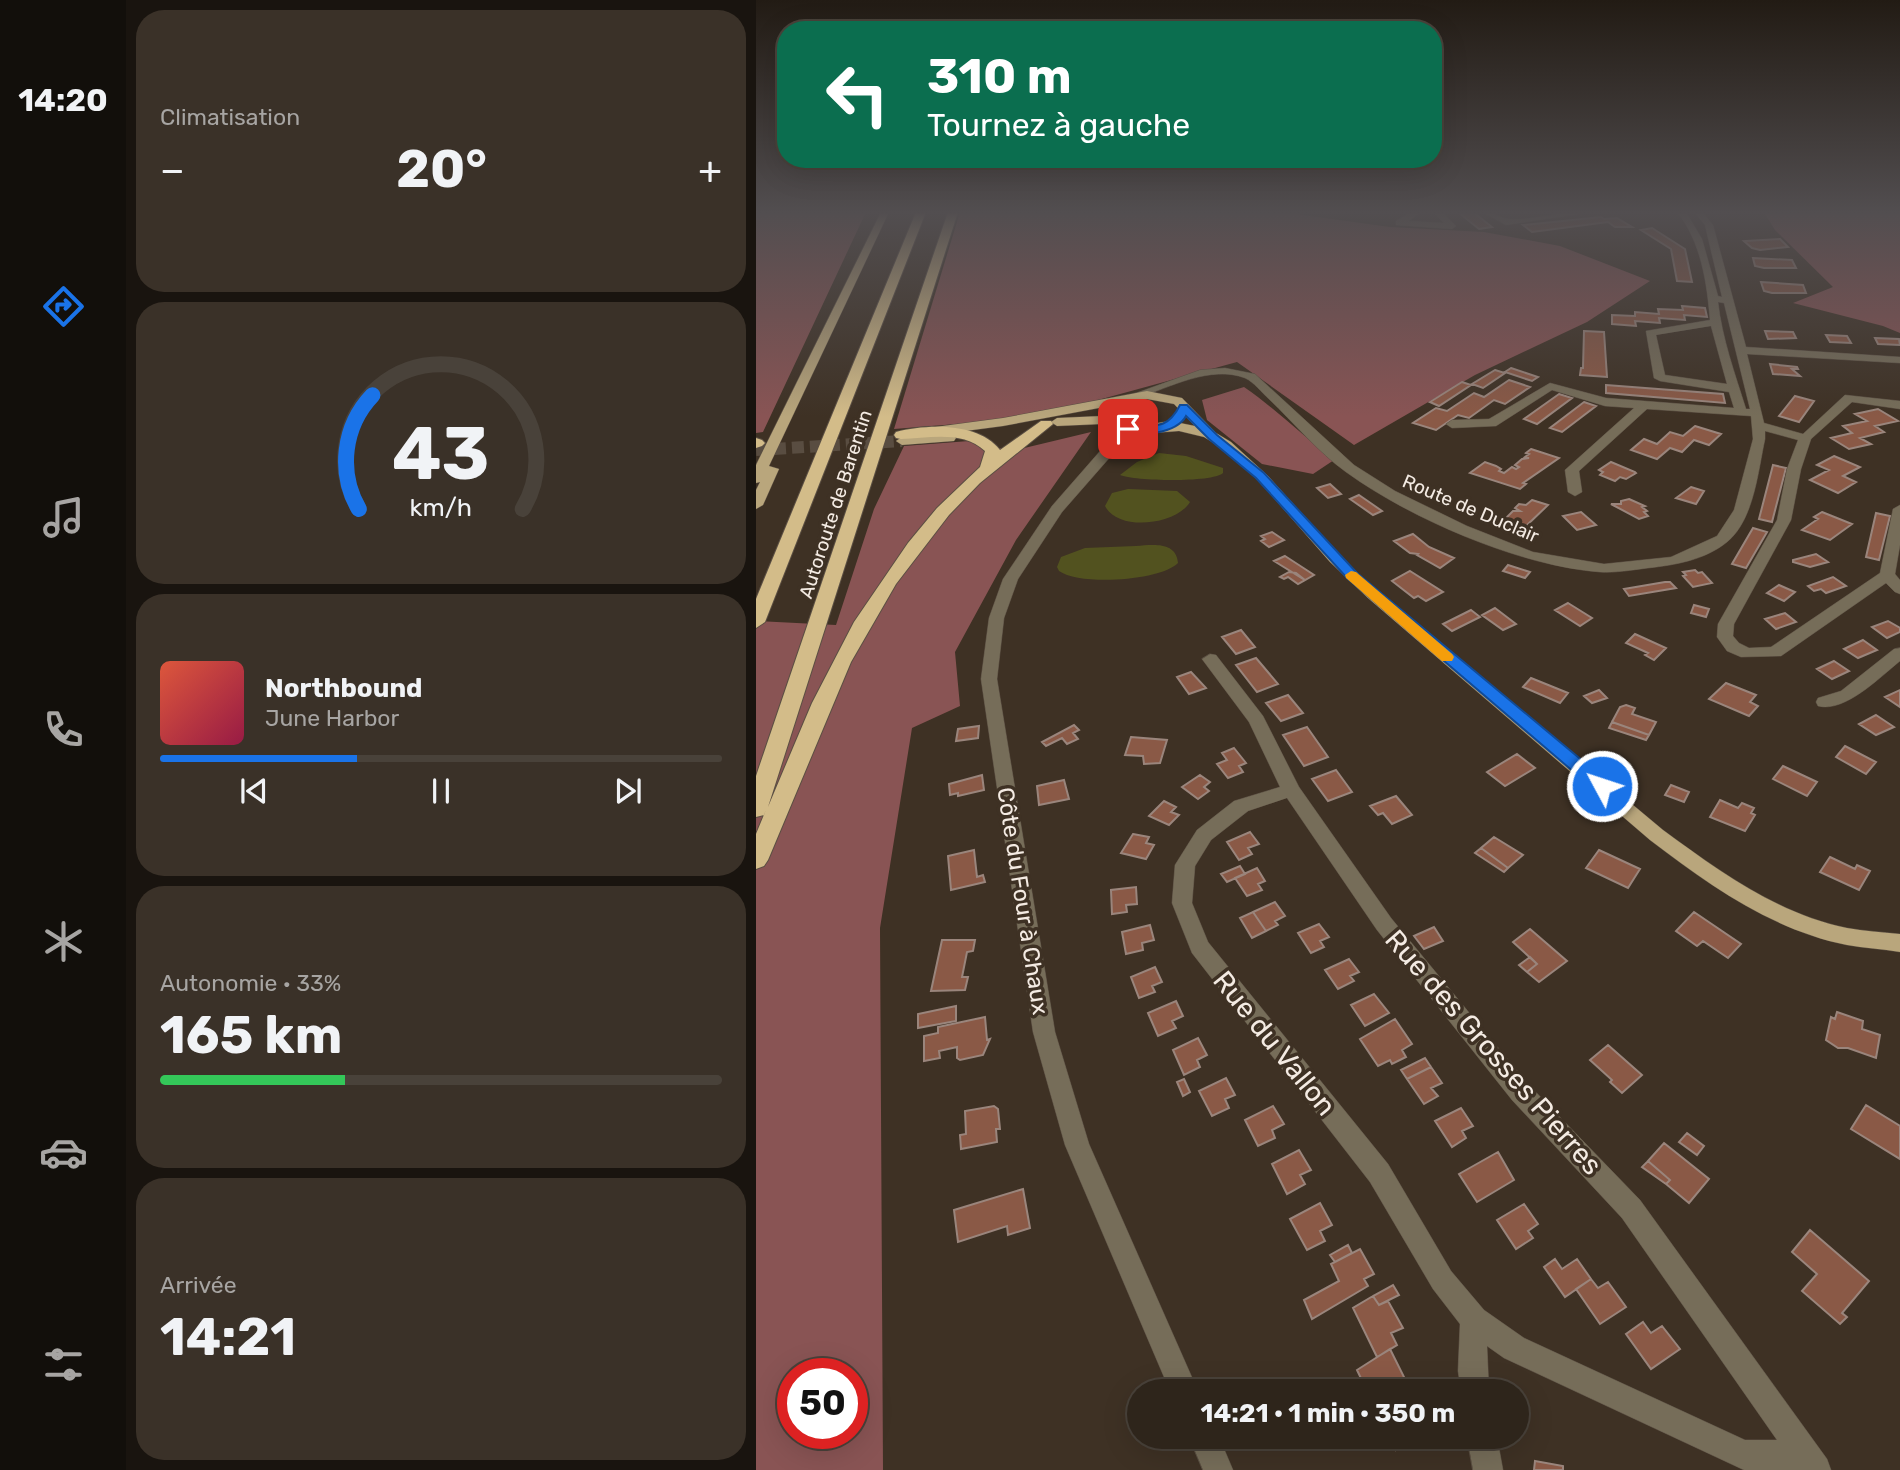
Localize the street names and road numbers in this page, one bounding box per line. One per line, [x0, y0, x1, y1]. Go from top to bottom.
street label: Autoroute de Barentin [794, 407, 877, 601]
street label: Route de Duclair [1399, 469, 1543, 548]
street label: Côte du Four à Chaux [991, 785, 1055, 1017]
street label: Rue des Grosses Pierres [1378, 923, 1609, 1181]
street label: Rue du Vallon [1206, 964, 1343, 1122]

